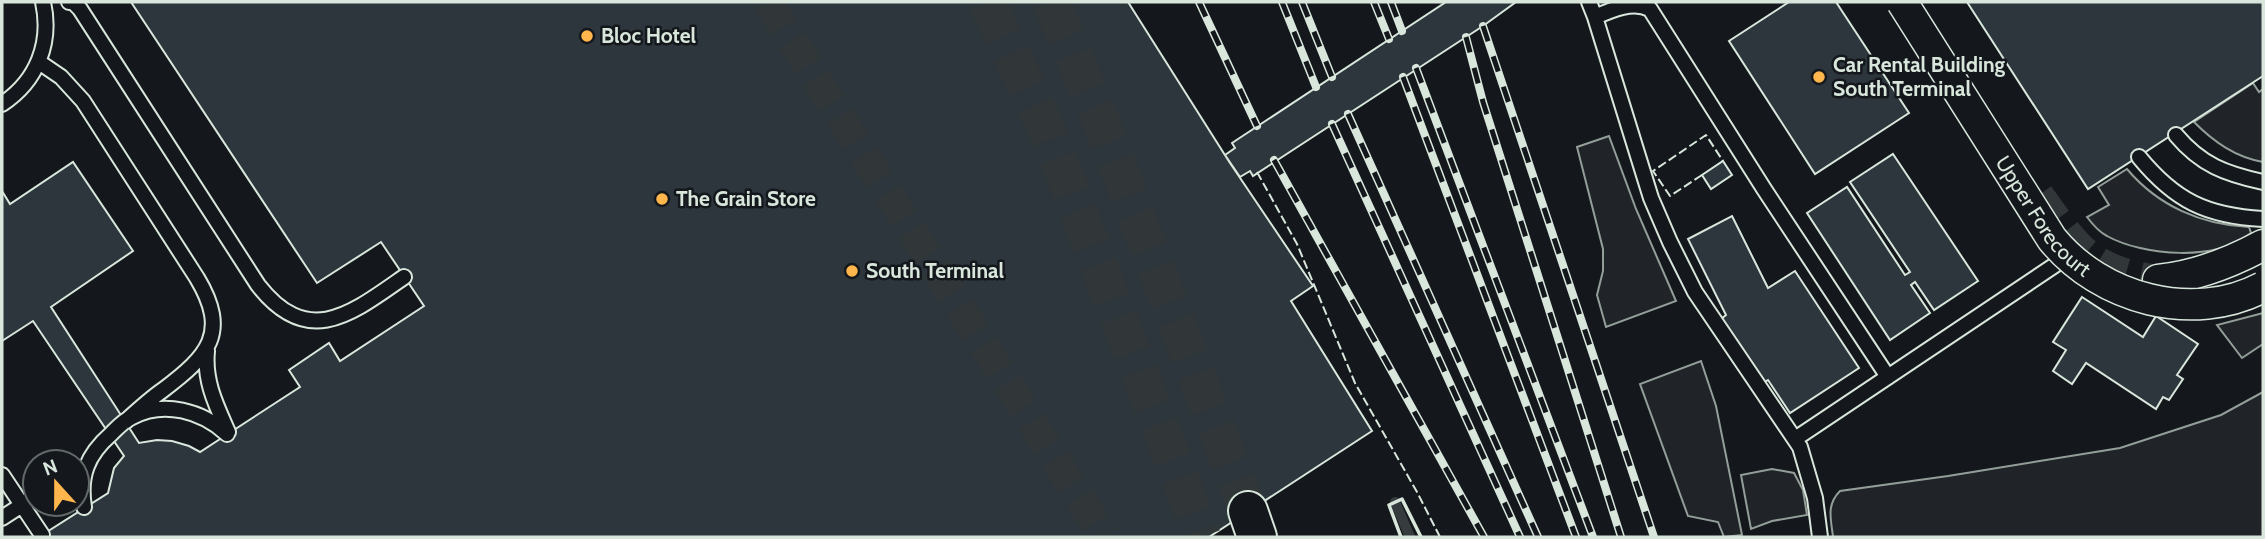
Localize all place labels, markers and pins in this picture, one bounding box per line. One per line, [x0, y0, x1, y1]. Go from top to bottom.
place label: Bloc Hotel [601, 23, 697, 48]
marker: Bloc Hotel [579, 28, 595, 44]
place label: Car Rental Building South Terminal [1833, 52, 2006, 101]
marker: Car Rental Building South Terminal [1811, 69, 1827, 85]
place label: The Grain Store [676, 186, 816, 211]
marker: The Grain Store [654, 191, 670, 207]
place label: South Terminal [866, 258, 1004, 283]
marker: South Terminal [844, 263, 860, 279]

